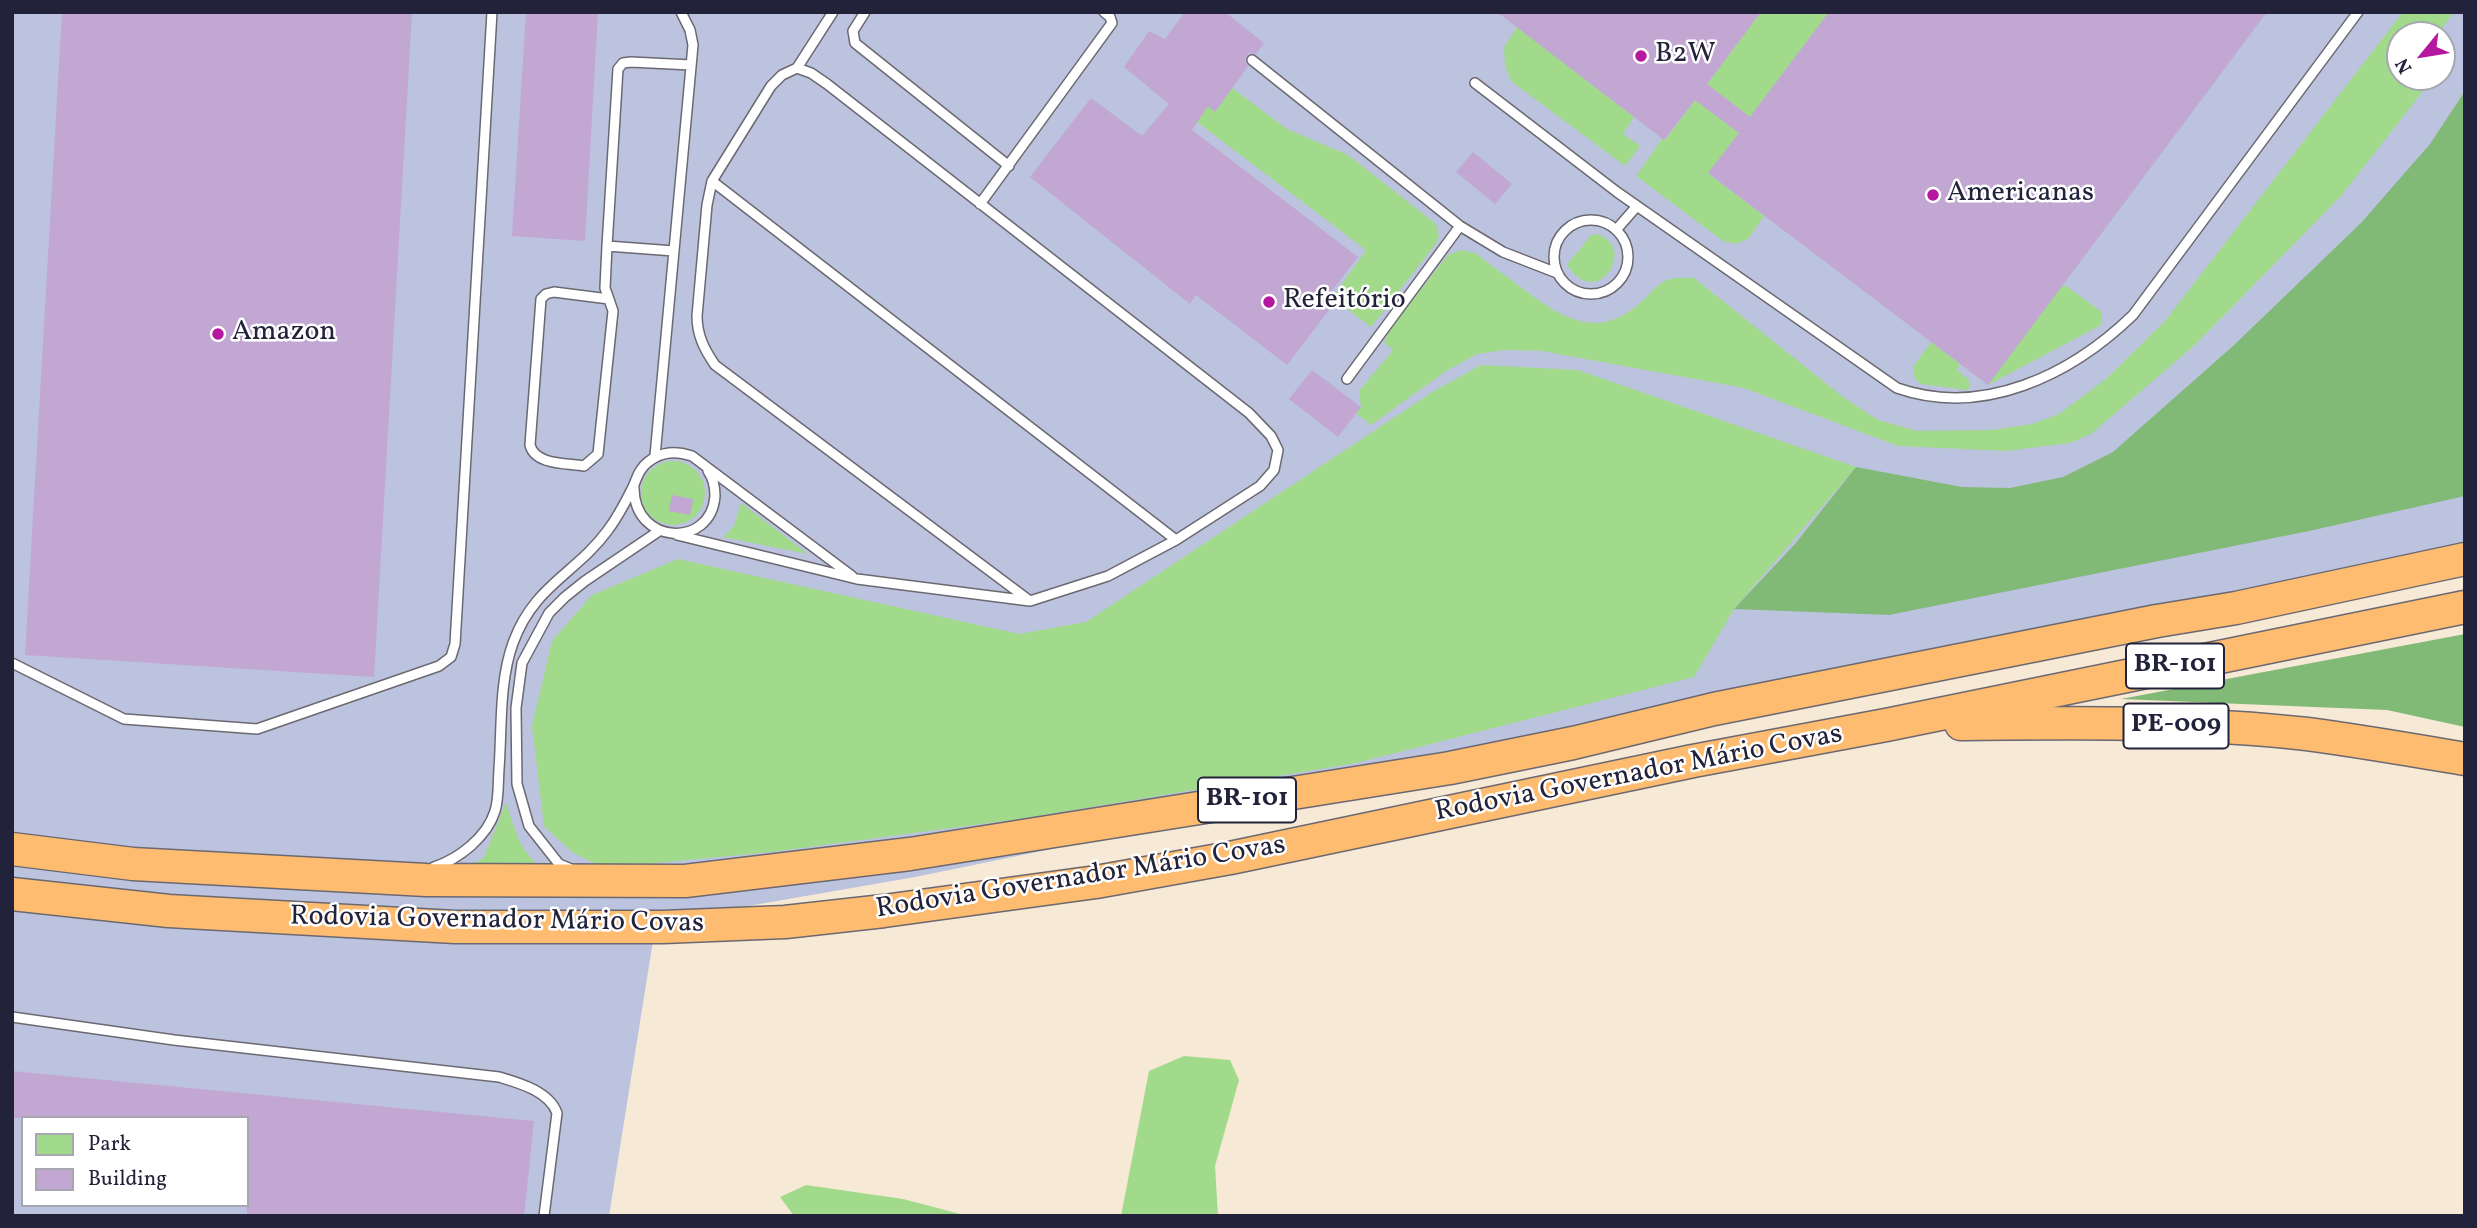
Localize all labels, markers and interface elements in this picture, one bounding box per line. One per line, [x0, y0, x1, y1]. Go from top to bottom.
north arrow [2386, 21, 2456, 91]
place label: B2W [1655, 39, 1716, 73]
marker: B2W [1633, 48, 1649, 64]
text: N [2390, 53, 2419, 78]
place label: Americanas [1947, 178, 2094, 212]
marker: Americanas [1925, 187, 1941, 203]
place label: Refeitório [1283, 285, 1406, 319]
marker: Refeitório [1261, 294, 1277, 310]
place label: Amazon [232, 317, 336, 351]
marker: Amazon [210, 326, 226, 342]
road number: BR-101 [2126, 644, 2224, 688]
road number: PE-009 [2124, 704, 2228, 748]
street label: Rodovia Governador Mário Covas [1432, 719, 1846, 831]
road number: BR-101 [1198, 778, 1296, 822]
street label: Rodovia Governador Mário Covas [874, 830, 1288, 928]
street label: Rodovia Governador Mário Covas [290, 902, 704, 942]
legend [21, 1116, 248, 1207]
text: Park [88, 1130, 131, 1159]
text: Building [88, 1165, 167, 1194]

